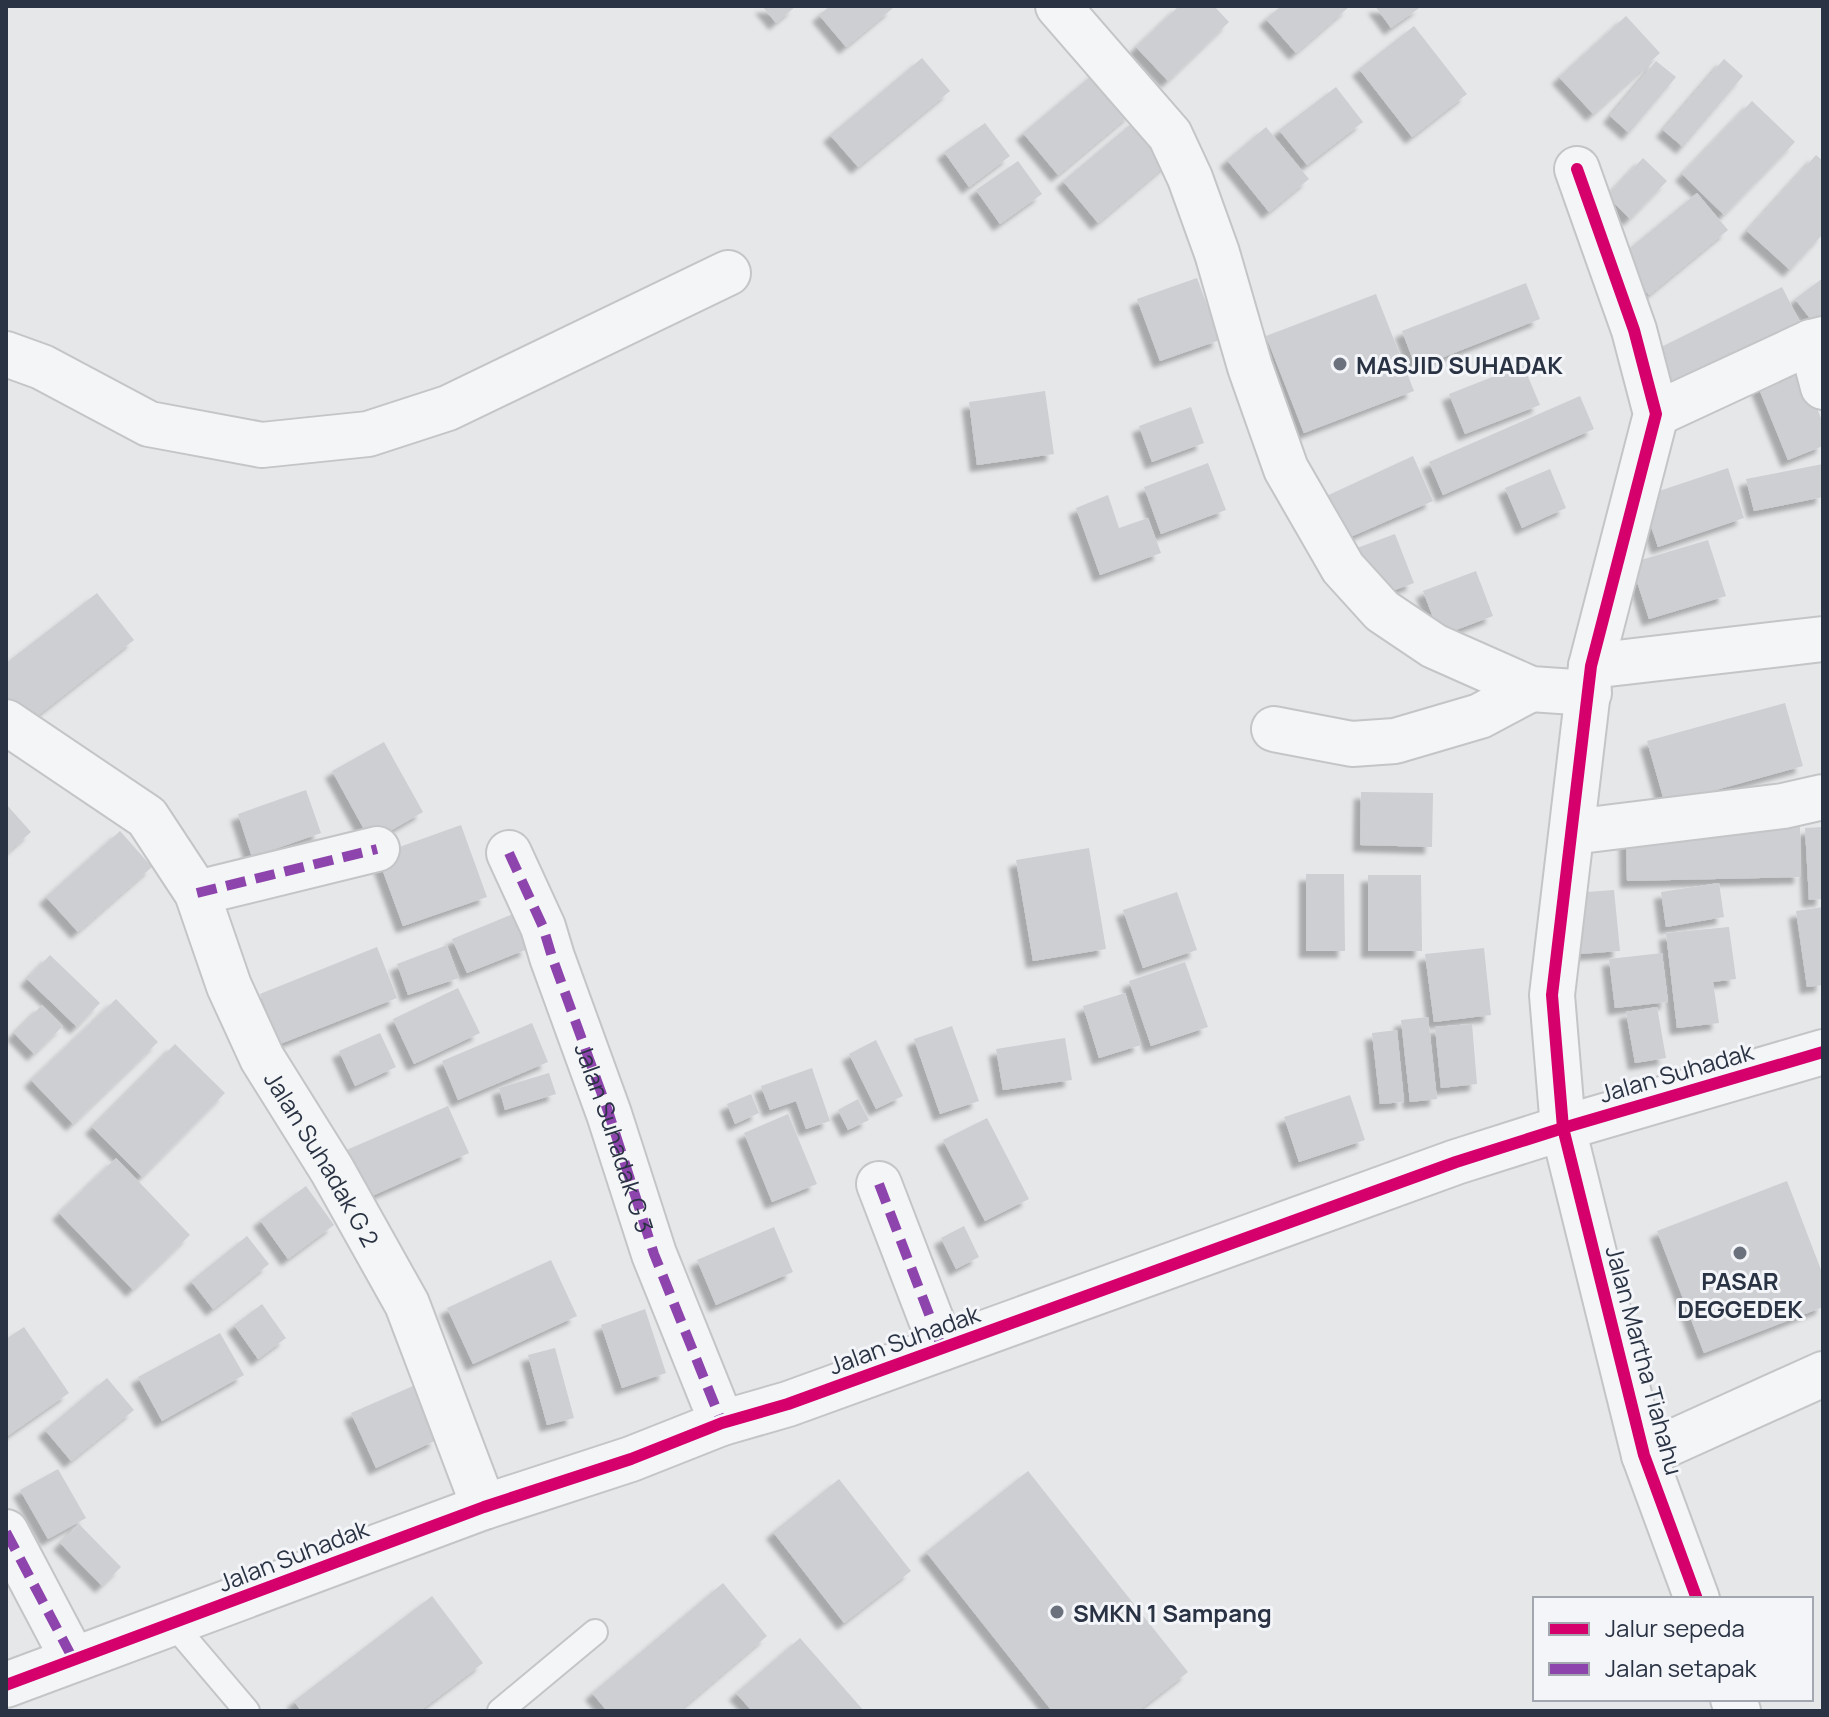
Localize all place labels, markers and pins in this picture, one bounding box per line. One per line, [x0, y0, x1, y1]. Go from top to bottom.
place label: MASJID SUHADAK [1356, 348, 1563, 381]
marker: MASJID SUHADAK [1331, 355, 1349, 373]
marker: PASAR DEGGEDEK [1731, 1244, 1749, 1262]
place label: PASAR DEGGEDEK [1677, 1264, 1803, 1325]
place label: SMKN 1 Sampang [1073, 1596, 1272, 1629]
marker: SMKN 1 Sampang [1048, 1603, 1066, 1621]

